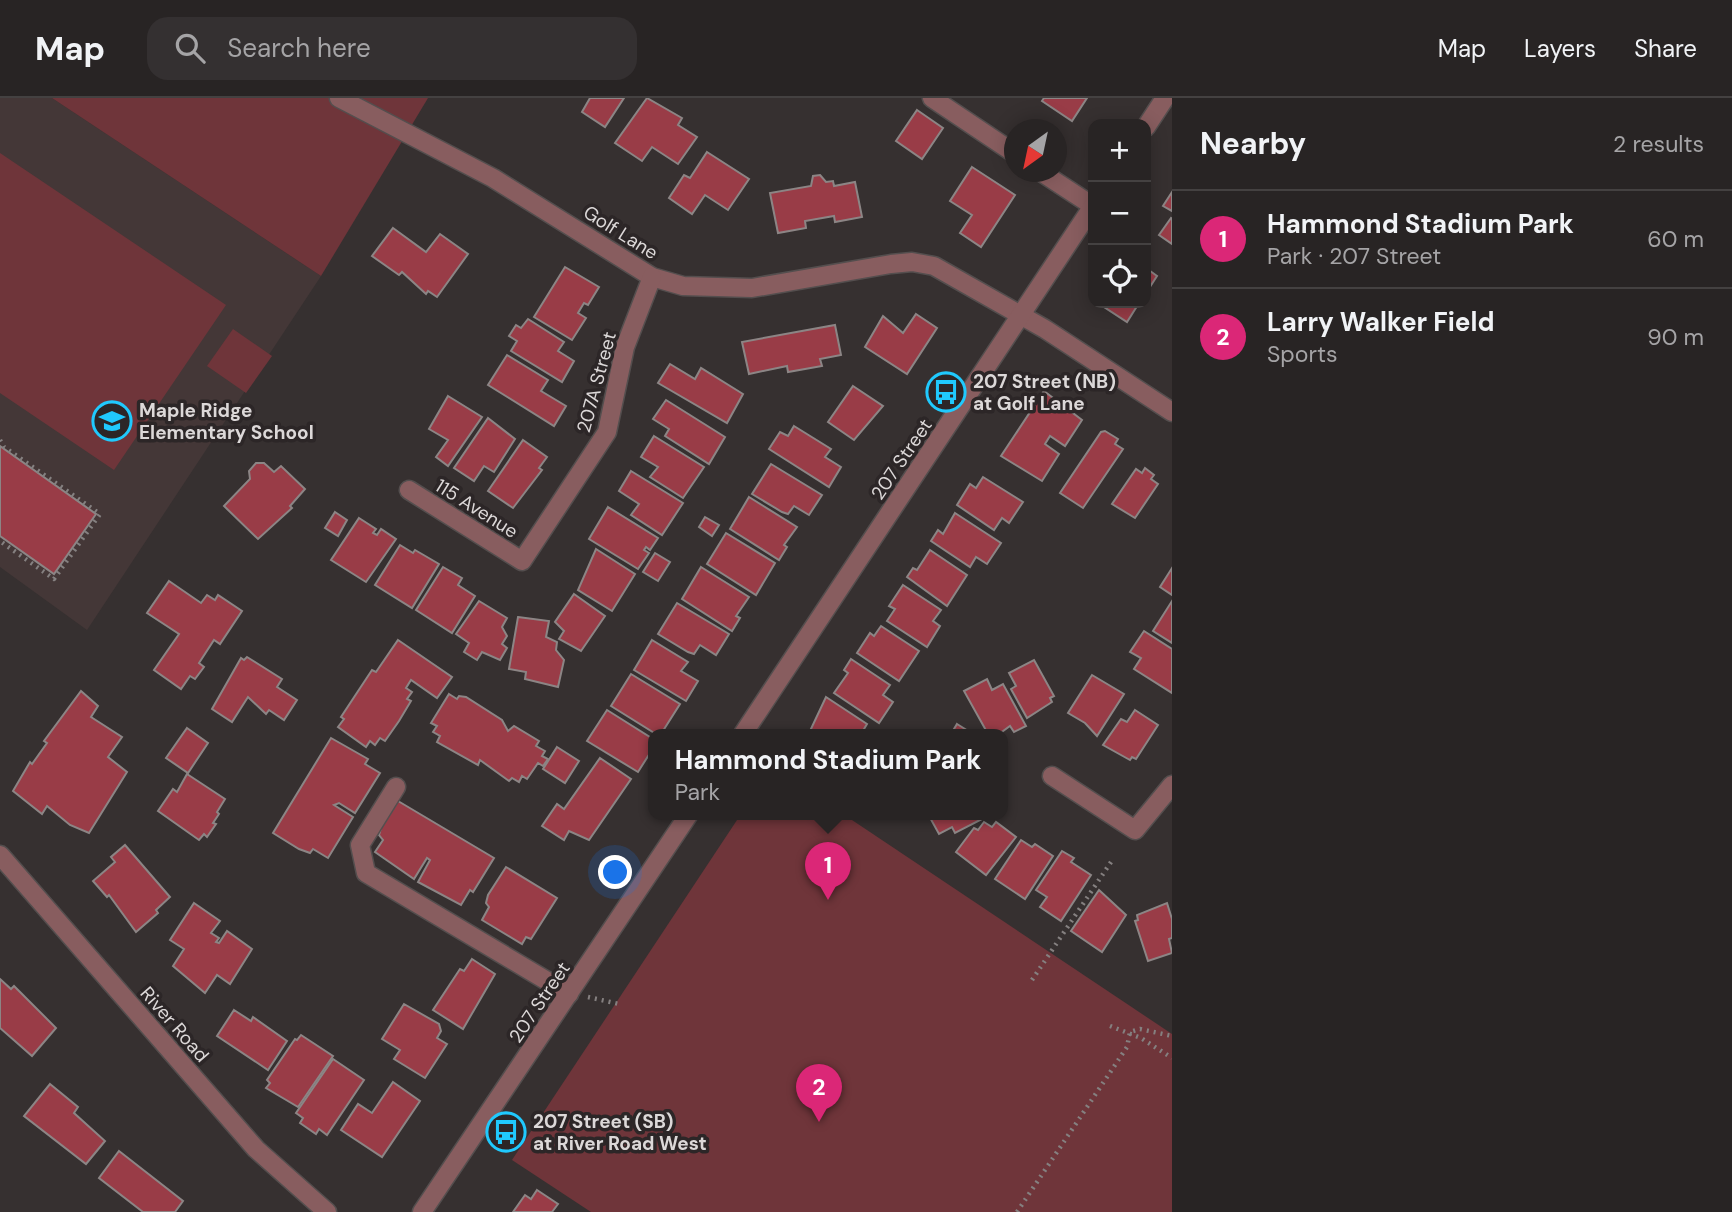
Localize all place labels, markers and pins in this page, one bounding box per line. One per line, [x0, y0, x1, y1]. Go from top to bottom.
place label: 207 Street (NB) at Golf Lane [973, 369, 1116, 416]
bus stop icon: 207 Street (NB) at Golf Lane [925, 371, 967, 413]
place label: Maple Ridge Elementary School [139, 398, 314, 445]
school or university icon: Maple Ridge Elementary School [91, 400, 133, 442]
pin: 1 [805, 842, 851, 900]
pin: 2 [796, 1064, 842, 1122]
place label: 207 Street (SB) at River Road West [533, 1109, 707, 1156]
bus stop icon: 207 Street (SB) at River Road West [485, 1111, 527, 1153]

